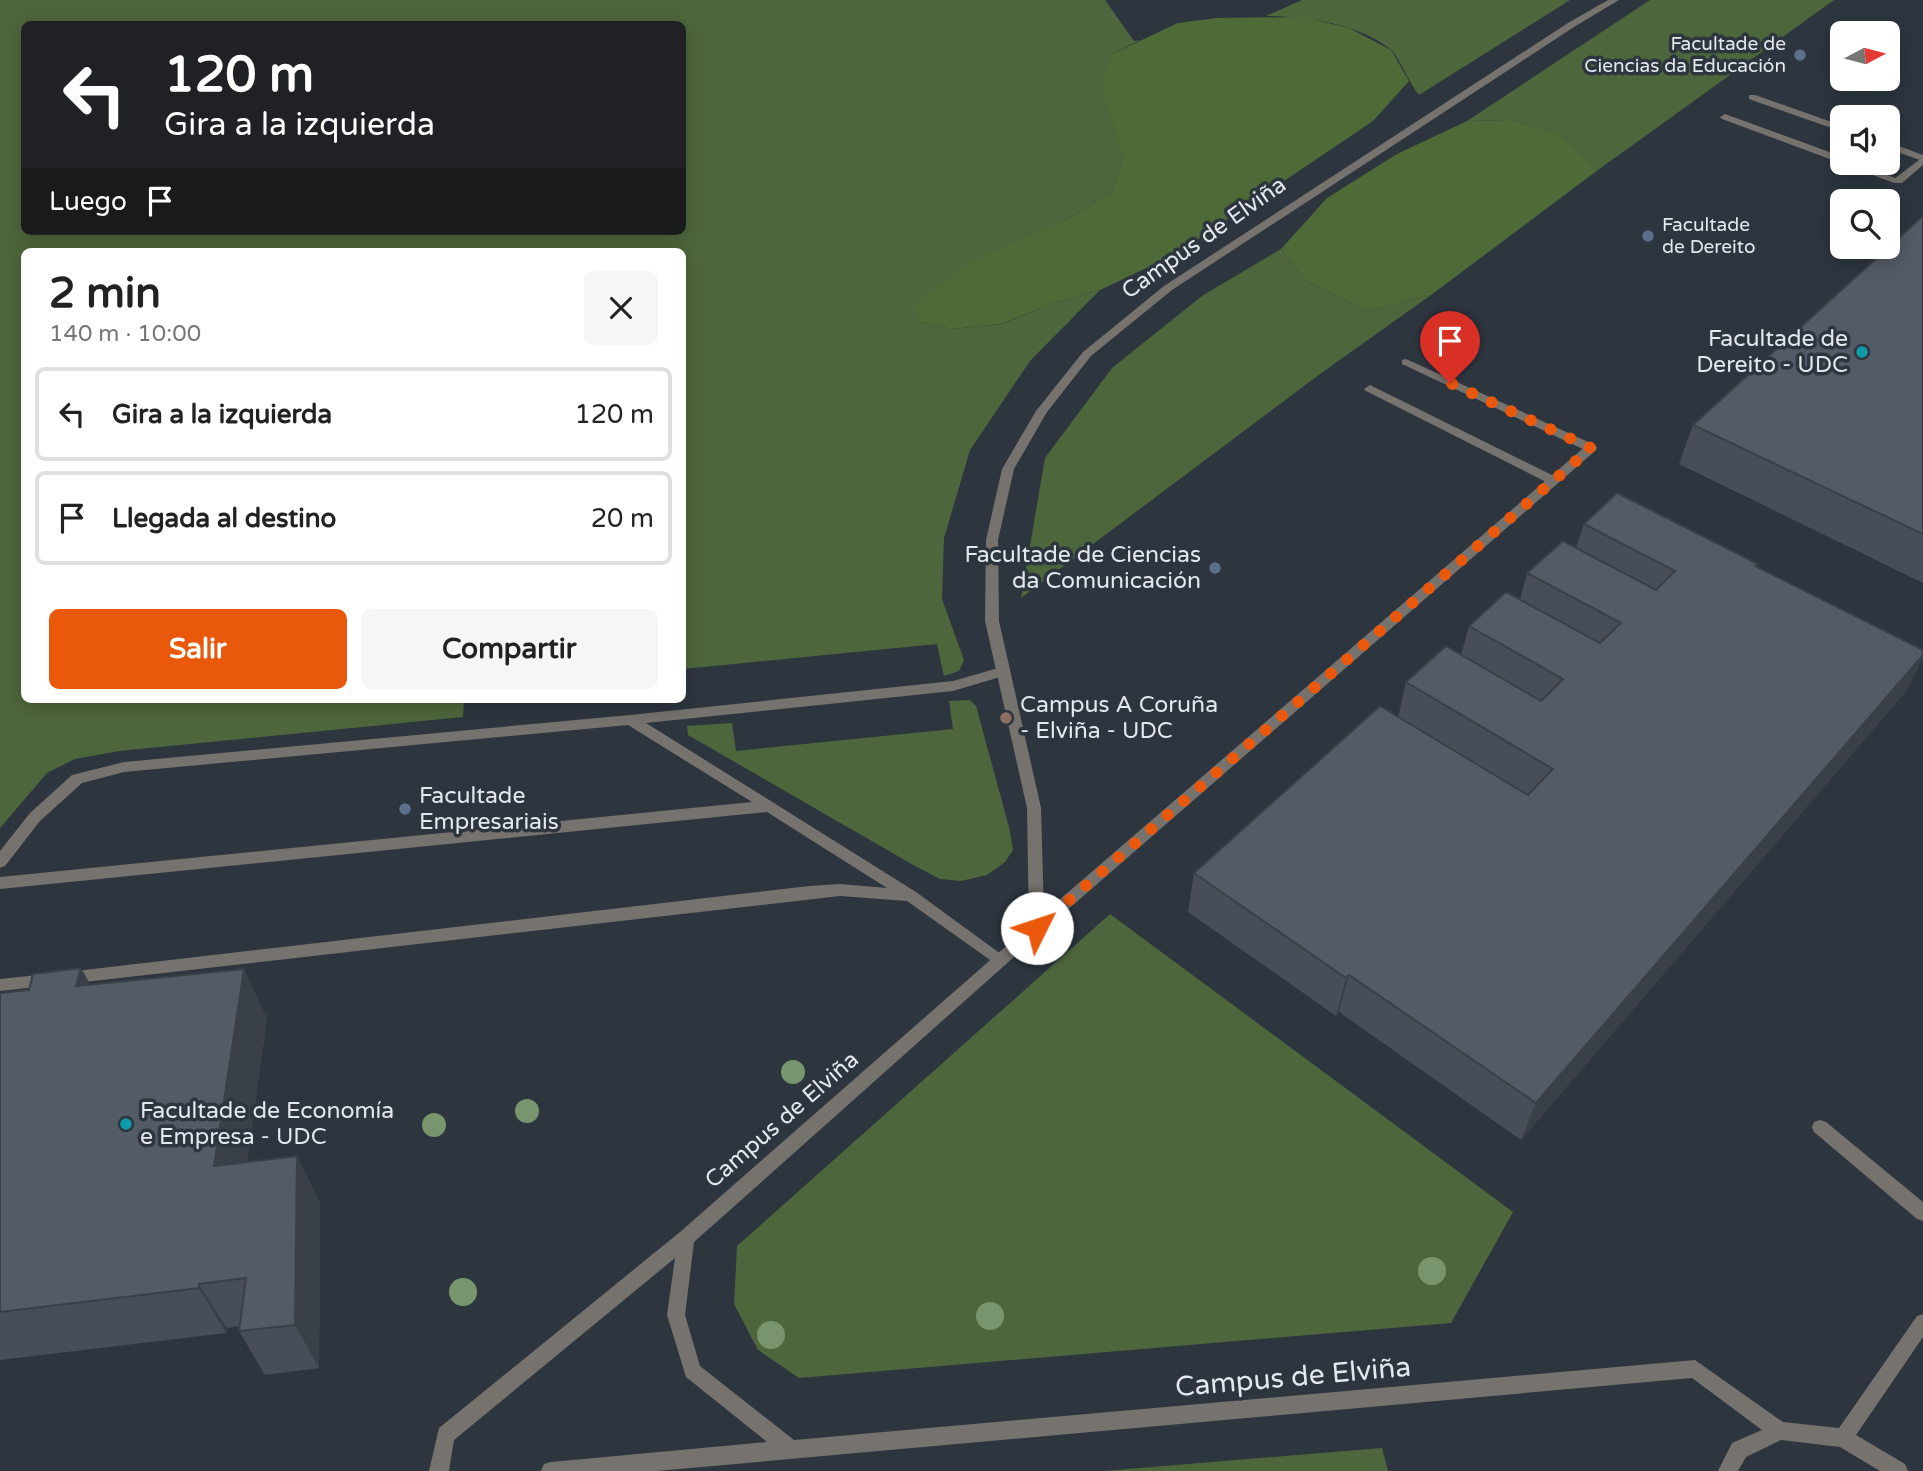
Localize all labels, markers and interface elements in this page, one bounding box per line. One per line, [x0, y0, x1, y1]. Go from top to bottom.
north arrow [1830, 21, 1900, 91]
map controls [1830, 21, 1900, 259]
place label: Facultade de Ciencias da Educación [1584, 33, 1786, 77]
text: 120 m [164, 46, 314, 105]
marker: Facultade de Ciencias da Educación [1792, 47, 1808, 63]
icon: left [49, 49, 140, 140]
button: sound [1830, 105, 1900, 175]
text: Gira a la izquierda [164, 106, 435, 144]
street label: Campus de Elviña [1116, 171, 1292, 305]
icon: arrive [141, 182, 179, 220]
text: Luego [49, 186, 127, 217]
button: search [1830, 189, 1900, 259]
place label: Facultade de Dereito [1662, 214, 1756, 258]
marker: Facultade de Dereito [1640, 228, 1656, 244]
text: 2 min [49, 268, 161, 319]
button: close [584, 271, 658, 345]
pin [1420, 311, 1480, 383]
text: 140 m · 10:00 [49, 320, 201, 348]
icon: arrive [1431, 322, 1469, 360]
place label: Facultade de Dereito - UDC [1696, 325, 1848, 379]
marker: Facultade de Dereito - UDC [1854, 344, 1870, 360]
icon: left [53, 395, 91, 433]
text: Gira a la izquierda [112, 399, 332, 430]
text: 120 m [574, 399, 654, 430]
icon: arrive [53, 499, 91, 537]
text: Llegada al destino [112, 503, 336, 534]
text: 20 m [591, 503, 654, 534]
place label: Facultade de Ciencias da Comunicación [964, 541, 1201, 595]
marker: Facultade de Ciencias da Comunicación [1207, 560, 1223, 576]
button: Salir [49, 609, 347, 689]
button: Compartir [361, 609, 658, 689]
place label: Campus A Coruña - Elviña - UDC [1020, 691, 1218, 745]
marker: Campus A Coruña - Elviña - UDC [998, 710, 1014, 726]
place label: Facultade Empresariais [419, 782, 559, 836]
marker: Facultade Empresariais [397, 801, 413, 817]
position arrow [1000, 891, 1074, 965]
street label: Campus de Elviña [699, 1046, 865, 1194]
place label: Facultade de Economía e Empresa - UDC [140, 1097, 394, 1151]
marker: Facultade de Economía e Empresa - UDC [118, 1116, 134, 1132]
street label: Campus de Elviña [1174, 1350, 1412, 1404]

